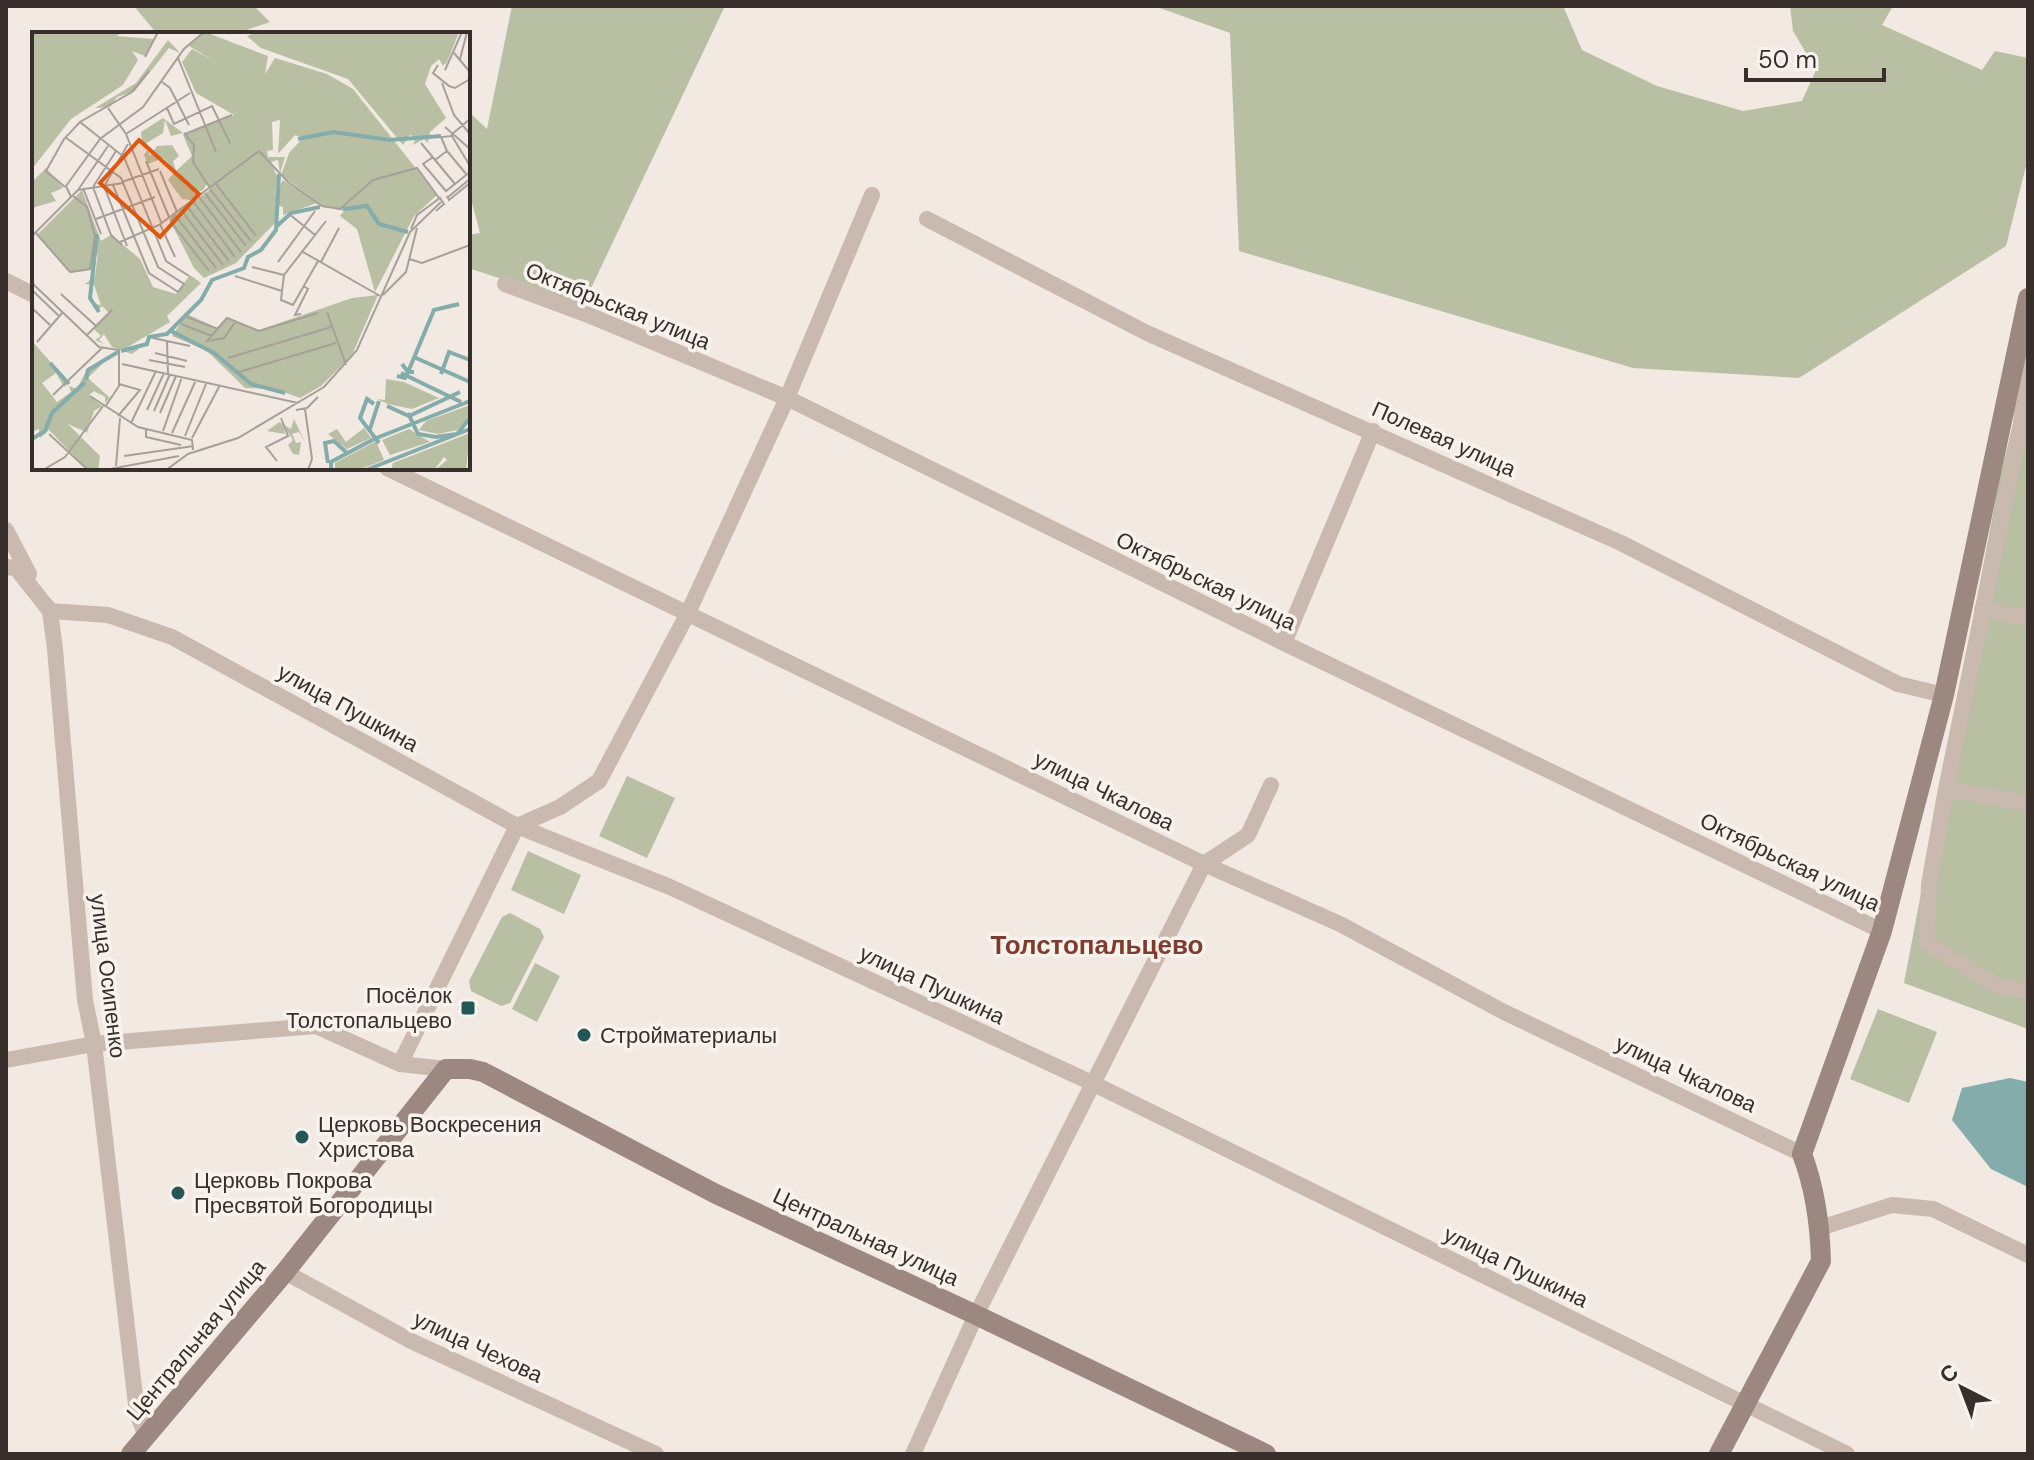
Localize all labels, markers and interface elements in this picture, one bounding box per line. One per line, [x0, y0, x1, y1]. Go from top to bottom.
inset map [32, 32, 470, 470]
scale bar [1746, 32, 1884, 82]
text: 50 m [1758, 44, 1817, 75]
street label: Октябрьская улица [521, 256, 715, 357]
street label: Полевая улица [1368, 394, 1521, 484]
street label: Октябрьская улица [1111, 525, 1302, 638]
street label: улица Пушкина [272, 657, 424, 759]
street label: улица Чкалова [1029, 745, 1179, 838]
street label: Октябрьская улица [1695, 806, 1886, 919]
street label: улица Осипенко [84, 892, 132, 1060]
district label: Толстопальцево [990, 928, 1204, 962]
street label: улица Пушкина [855, 939, 1010, 1032]
place label: Посёлок Толстопальцево [286, 981, 452, 1035]
marker: Посёлок Толстопальцево [459, 999, 477, 1017]
place label: Стройматериалы [600, 1021, 777, 1050]
marker: Стройматериалы [575, 1026, 593, 1044]
street label: улица Чкалова [1611, 1029, 1762, 1120]
place label: Церковь Воскресения Христова [318, 1110, 541, 1164]
marker: Церковь Воскресения Христова [293, 1128, 311, 1146]
place label: Церковь Покрова Пресвятой Богородицы [194, 1166, 433, 1220]
street label: Центральная улица [768, 1181, 964, 1293]
marker: Церковь Покрова Пресвятой Богородицы [169, 1184, 187, 1202]
street label: улица Пушкина [1439, 1220, 1594, 1315]
street label: Центральная улица [120, 1253, 273, 1427]
street label: улица Чехова [409, 1304, 548, 1390]
north arrow [1922, 1348, 2002, 1428]
text: С [1933, 1357, 1965, 1390]

